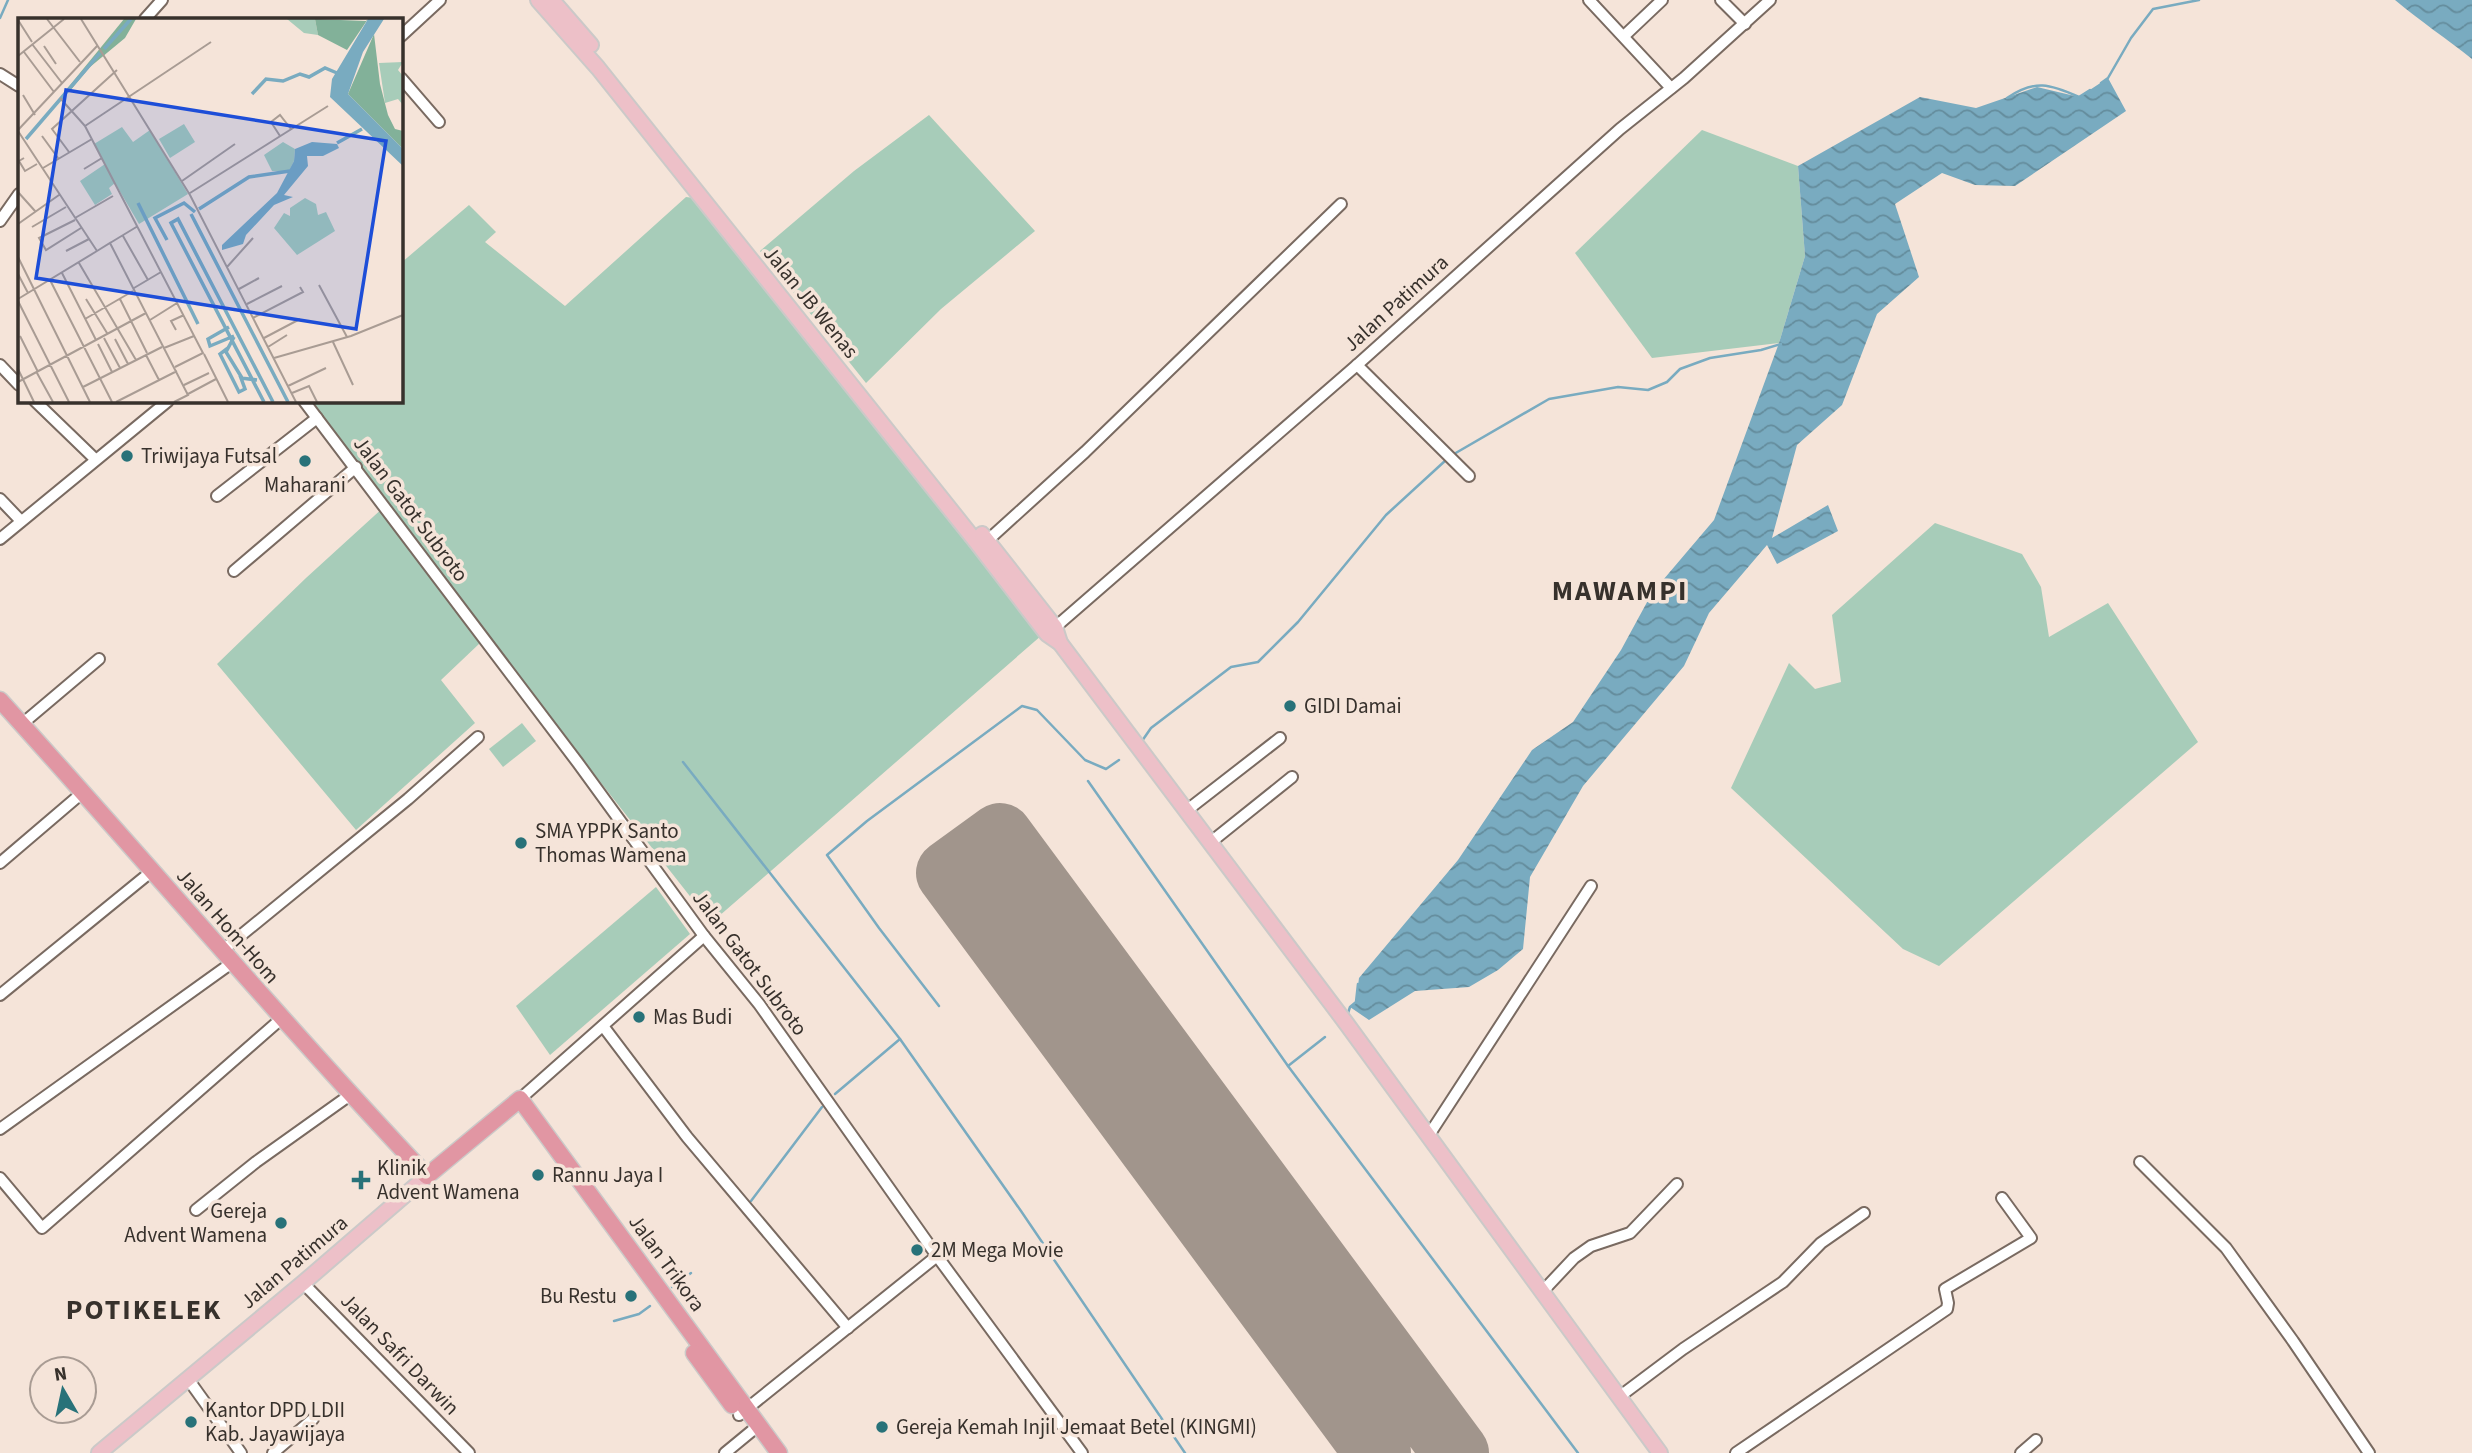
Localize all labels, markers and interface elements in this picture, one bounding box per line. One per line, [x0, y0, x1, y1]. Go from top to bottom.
inset map [18, 18, 402, 402]
street label: Jalan JB Wenas [756, 239, 866, 365]
street label: Jalan Patimura [1337, 248, 1455, 358]
street label: Jalan Gatot Subroto [346, 430, 476, 588]
place label: Triwijaya Futsal [141, 441, 277, 471]
marker: Triwijaya Futsal [119, 448, 135, 464]
marker: Maharani [297, 453, 313, 469]
place label: Maharani [264, 470, 346, 500]
district label: MAWAMPI [1552, 571, 1688, 611]
place label: GIDI Damai [1304, 691, 1402, 721]
marker: GIDI Damai [1282, 698, 1298, 714]
place label: SMA YPPK Santo Thomas Wamena [535, 816, 687, 870]
marker: SMA YPPK Santo Thomas Wamena [513, 835, 529, 851]
street label: Jalan Hom-Hom [170, 862, 286, 990]
street label: Jalan Gatot Subroto [685, 884, 815, 1042]
place label: Mas Budi [653, 1002, 732, 1032]
marker: Mas Budi [631, 1009, 647, 1025]
place label: Klinik Advent Wamena [377, 1153, 520, 1207]
place label: Rannu Jaya I [552, 1160, 663, 1190]
marker: Rannu Jaya I [530, 1167, 546, 1183]
marker: Klinik Advent Wamena [351, 1170, 371, 1190]
place label: Gereja Advent Wamena [124, 1196, 267, 1250]
street label: Jalan Patimura [234, 1208, 354, 1316]
street label: Jalan Trikora [621, 1208, 713, 1318]
marker: Gereja Advent Wamena [273, 1215, 289, 1231]
place label: 2M Mega Movie [931, 1235, 1063, 1265]
marker: 2M Mega Movie [909, 1242, 925, 1258]
place label: Bu Restu [540, 1281, 617, 1311]
street label: Jalan Safri Darwin [334, 1286, 466, 1422]
marker: Bu Restu [623, 1288, 639, 1304]
district label: POTIKELEK [66, 1290, 222, 1330]
north arrow [28, 1355, 98, 1425]
text: N [52, 1360, 69, 1389]
place label: Kantor DPD LDII Kab. Jayawijaya [205, 1395, 345, 1449]
place label: Gereja Kemah Injil Jemaat Betel (KINGMI) [896, 1412, 1257, 1442]
marker: Kantor DPD LDII Kab. Jayawijaya [183, 1414, 199, 1430]
marker: Gereja Kemah Injil Jemaat Betel (KINGMI) [874, 1419, 890, 1435]

